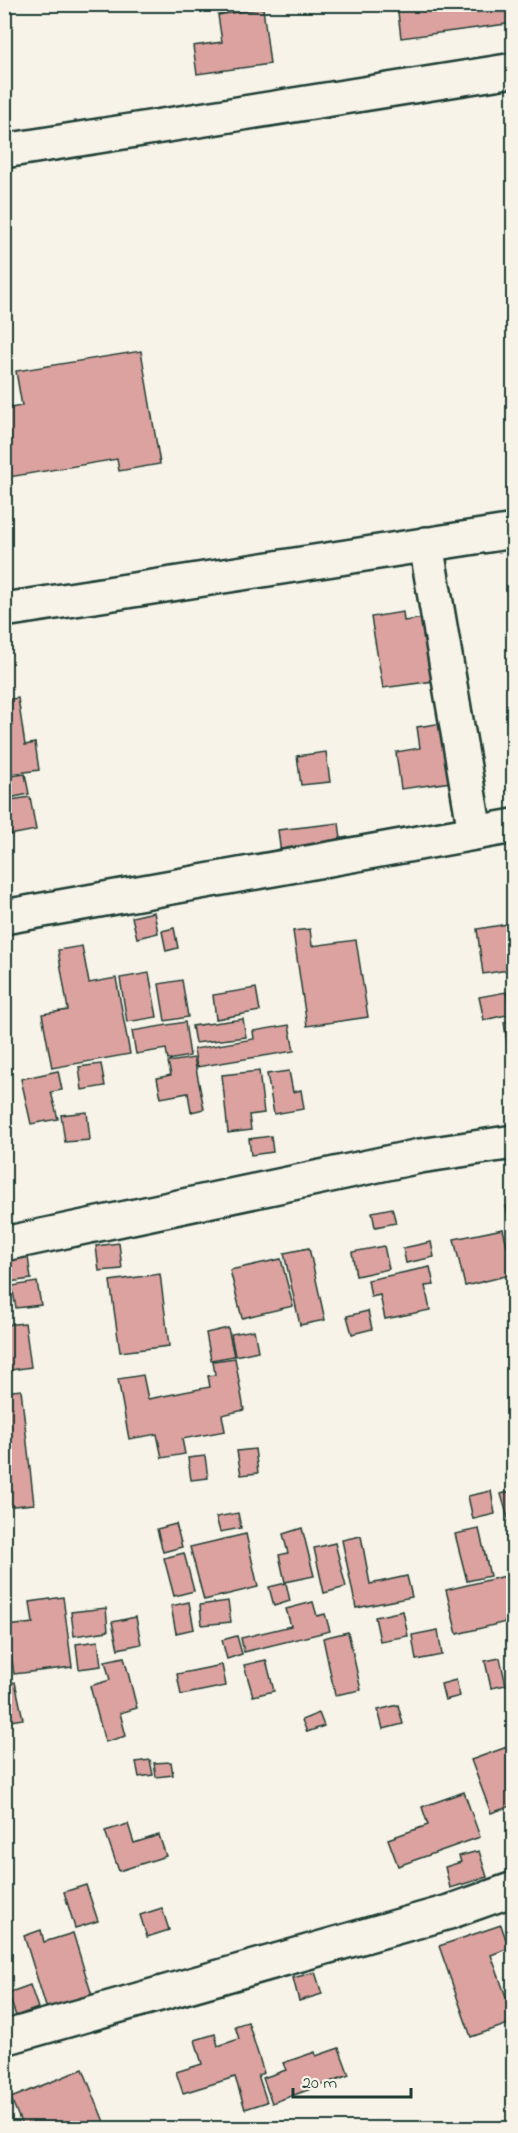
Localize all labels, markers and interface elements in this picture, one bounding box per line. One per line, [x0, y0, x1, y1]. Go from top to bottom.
scale bar [293, 2061, 412, 2099]
text: 20 m [302, 2071, 337, 2097]

